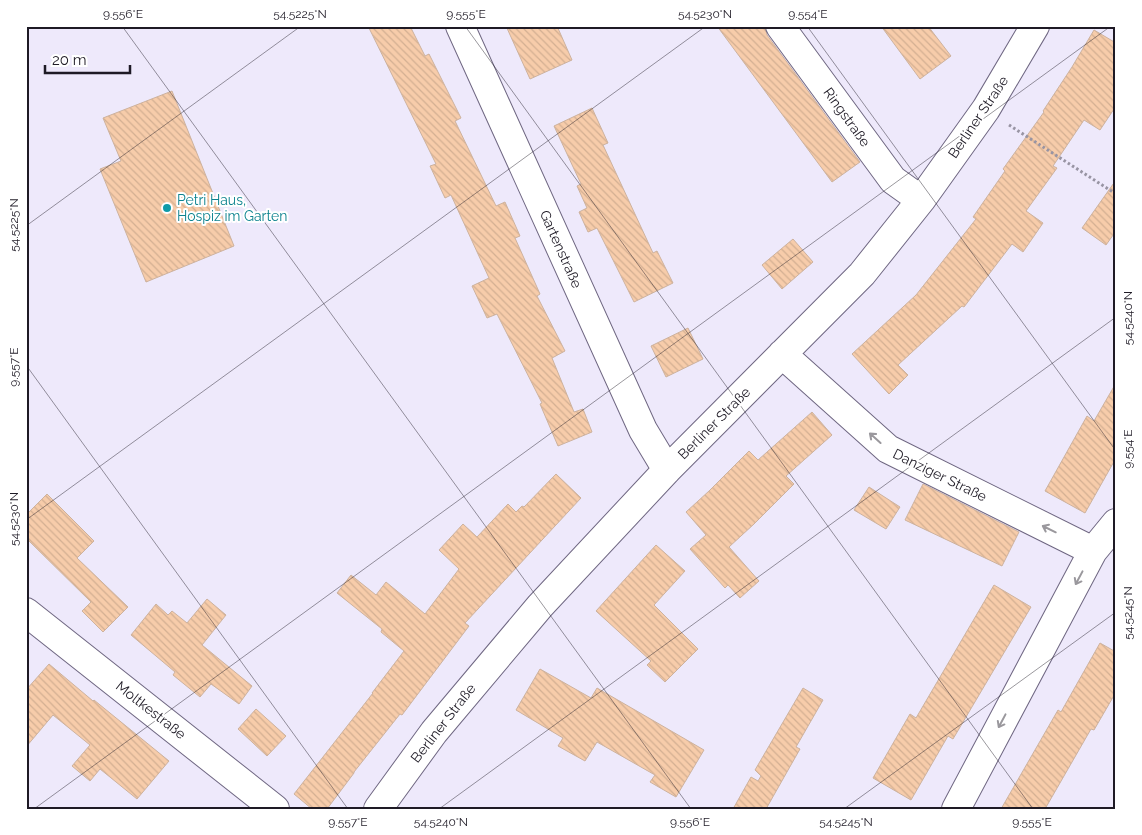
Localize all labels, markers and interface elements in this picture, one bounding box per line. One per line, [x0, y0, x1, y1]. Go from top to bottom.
text: 9.556°E [103, 7, 143, 21]
text: 54.5225°N [273, 7, 327, 21]
text: 9.555°E [446, 7, 486, 21]
text: 54.5230°N [678, 7, 732, 21]
text: 9.554°E [788, 7, 828, 21]
scale bar [45, 42, 130, 74]
text: 20 m [52, 51, 87, 69]
street label: Berliner Straße [945, 73, 1011, 161]
street label: Ringstraße [820, 84, 874, 150]
place label: Petri Haus, Hospiz im Garten [177, 192, 287, 224]
text: 54.5225°N [7, 198, 21, 252]
marker: Petri Haus, Hospiz im Garten [161, 202, 173, 214]
street label: Gartenstraße [537, 208, 585, 290]
text: 54.5240°N [1121, 291, 1135, 345]
text: 9.557°E [7, 347, 21, 387]
street label: Berliner Straße [675, 384, 753, 462]
text: 9.554°E [1121, 429, 1135, 469]
one-way arrow [869, 432, 882, 443]
street label: Danziger Straße [891, 445, 989, 505]
text: 54.5230°N [7, 492, 21, 546]
one-way arrow [1042, 524, 1057, 534]
one-way arrow [1074, 570, 1083, 585]
text: 54.5245°N [1121, 586, 1135, 640]
street label: Moltkestraße [113, 678, 189, 742]
street label: Berliner Straße [407, 680, 479, 766]
one-way arrow [997, 714, 1007, 729]
text: 9.557°E [328, 815, 368, 829]
text: 54.5240°N [414, 815, 468, 829]
text: 9.556°E [670, 815, 710, 829]
text: 54.5245°N [819, 815, 873, 829]
text: 9.555°E [1012, 815, 1052, 829]

